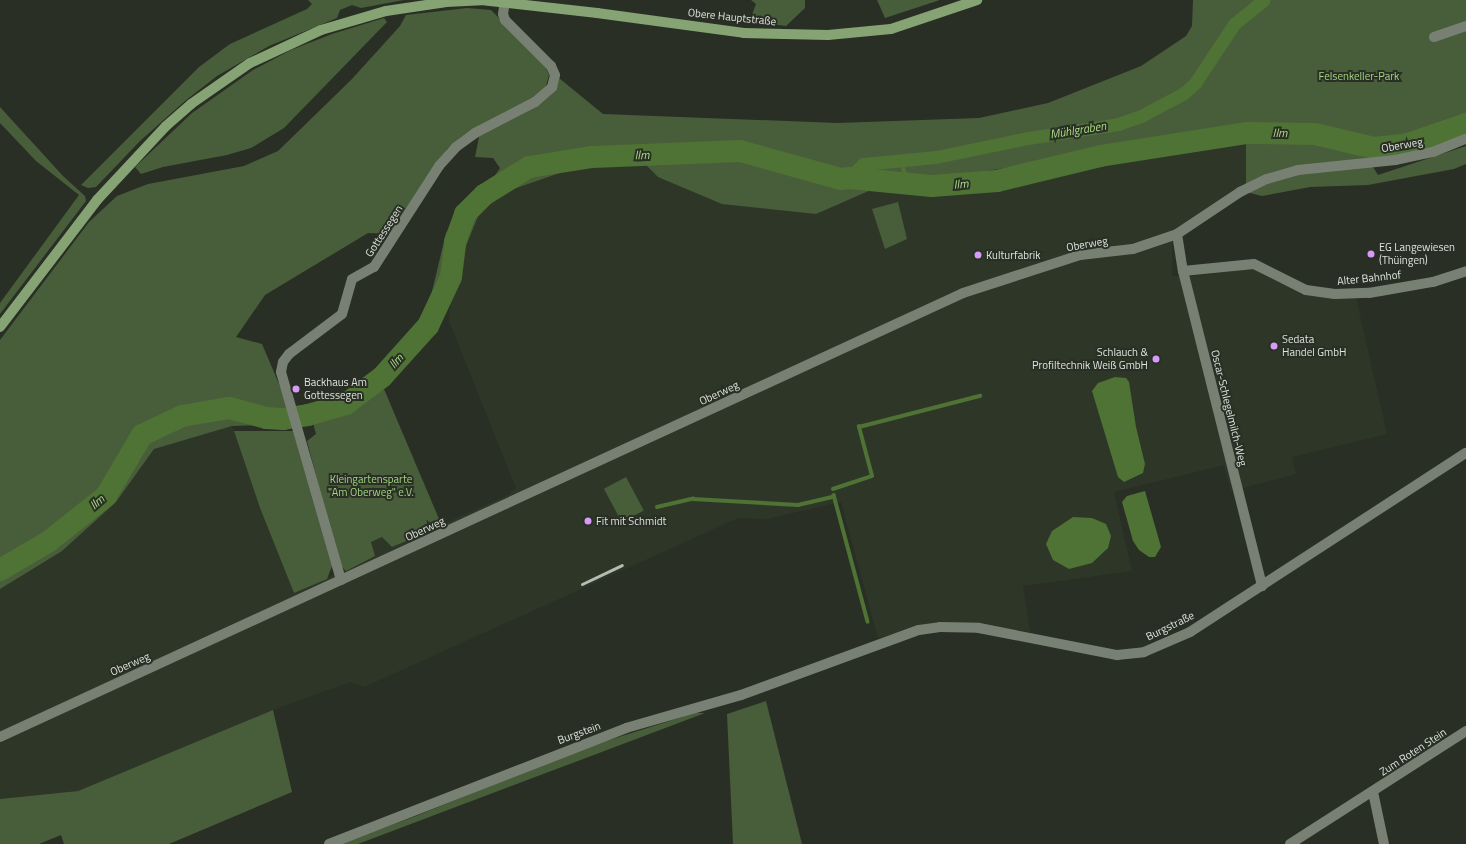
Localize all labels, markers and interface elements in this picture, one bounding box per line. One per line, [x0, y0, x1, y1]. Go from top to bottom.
street label: Obere Hauptstraße [687, 6, 777, 28]
park label: Felsenkeller-Park [1319, 69, 1399, 83]
water label: Mühlgraben [1049, 118, 1107, 142]
water label: Ilm [1273, 126, 1287, 140]
street label: Oberweg [1380, 135, 1424, 155]
water label: Ilm [634, 148, 650, 162]
water label: Ilm [953, 176, 969, 192]
street label: Gottessegen [362, 203, 406, 259]
street label: Oberweg [1065, 234, 1109, 254]
place label: EG Langewiesen (Thüingen) [1379, 241, 1455, 267]
place label: Kulturfabrik [986, 248, 1040, 262]
marker: EG Langewiesen (Thüingen) [1366, 249, 1376, 259]
marker: Kulturfabrik [973, 250, 983, 260]
street label: Alter Bahnhof [1336, 268, 1402, 288]
place label: Sedata Handel GmbH [1282, 333, 1346, 359]
marker: Sedata Handel GmbH [1269, 341, 1279, 351]
place label: Schlauch & Profiltechnik Weiß GmbH [1032, 346, 1148, 372]
street label: Oscar-Schlegelmilch-Weg [1208, 349, 1250, 467]
water label: Ilm [386, 351, 406, 371]
marker: Schlauch & Profiltechnik Weiß GmbH [1151, 354, 1161, 364]
place label: Backhaus Am Gottessegen [304, 376, 367, 402]
street label: Oberweg [697, 378, 741, 408]
marker: Backhaus Am Gottessegen [291, 384, 301, 394]
park label: Kleingartensparte "Am Oberweg" e.V. [328, 473, 414, 499]
water label: Ilm [87, 492, 107, 512]
street label: Oberweg [403, 514, 447, 544]
place label: Fit mit Schmidt [596, 514, 666, 528]
marker: Fit mit Schmidt [583, 516, 593, 526]
street label: Burgstraße [1144, 609, 1196, 643]
street label: Oberweg [108, 649, 152, 679]
street label: Burgstein [556, 719, 602, 747]
street label: Zum Roten Stein [1377, 725, 1449, 779]

